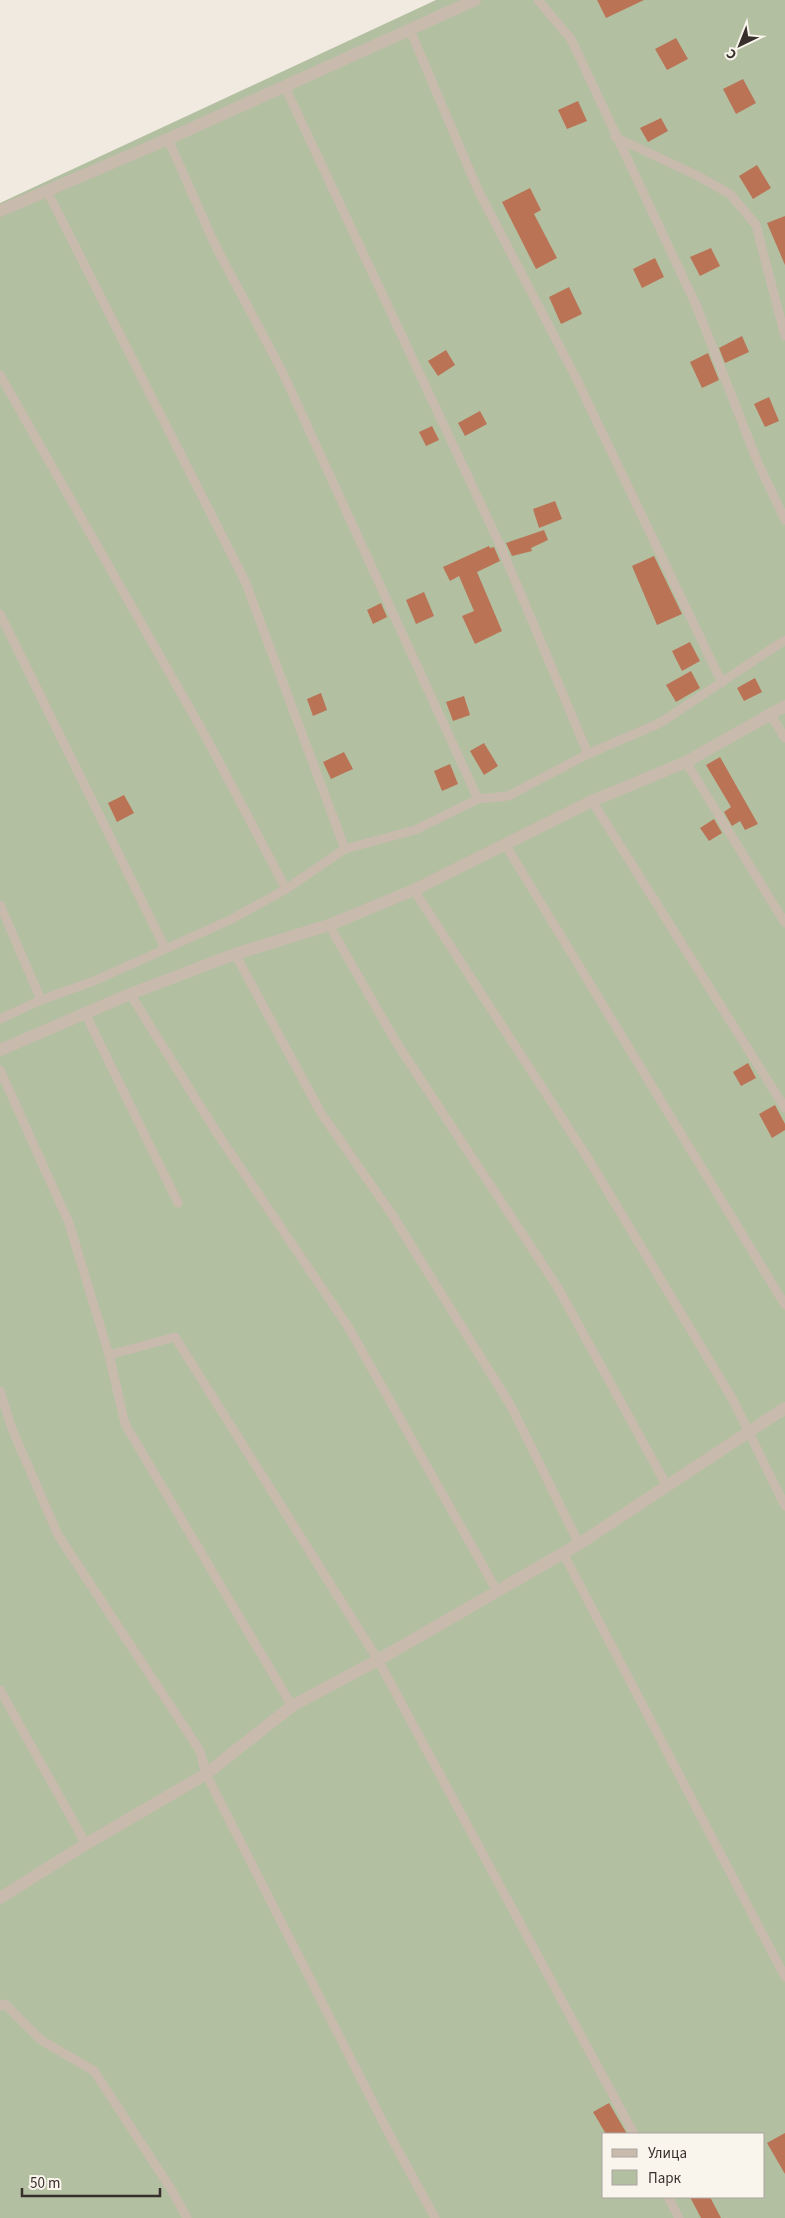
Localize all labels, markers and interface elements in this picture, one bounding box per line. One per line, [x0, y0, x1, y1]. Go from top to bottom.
north arrow [715, 20, 765, 70]
text: С [722, 44, 742, 64]
legend [602, 2133, 765, 2198]
text: Улица [648, 2143, 687, 2164]
scale bar [22, 2166, 160, 2198]
text: Парк [648, 2168, 682, 2189]
text: 50 m [30, 2173, 60, 2194]

